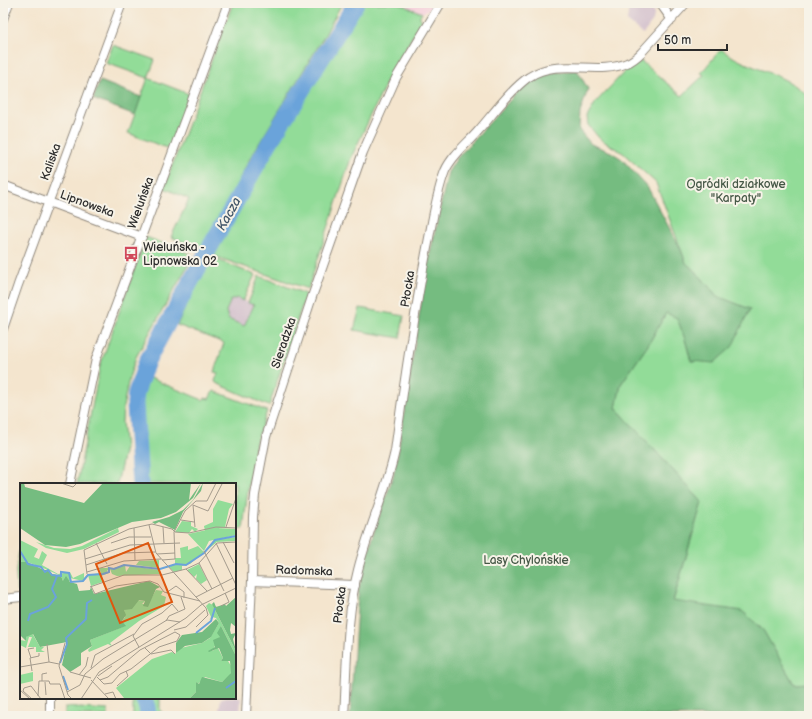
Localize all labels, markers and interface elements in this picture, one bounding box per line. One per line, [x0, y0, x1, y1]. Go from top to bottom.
scale bar [658, 26, 727, 52]
text: 50 m [664, 33, 691, 48]
street label: Kaliska [37, 141, 65, 183]
street label: Wieluńska [125, 175, 157, 231]
park label: Ogródki działkowe "Karpaty" [686, 177, 786, 206]
street label: Lipnowska [58, 187, 116, 221]
water label: Kacza [213, 195, 245, 233]
place label: Wieluńska - Lipnowska 02 [143, 240, 217, 269]
bus stop icon: Wieluńska - Lipnowska 02 [122, 245, 140, 263]
street label: Płocka [398, 269, 418, 308]
street label: Sieradzka [268, 315, 300, 371]
inset map [20, 483, 236, 699]
park label: Lasy Chylońskie [483, 553, 569, 568]
street label: Radomska [275, 563, 333, 580]
street label: Płocka [330, 586, 350, 624]

